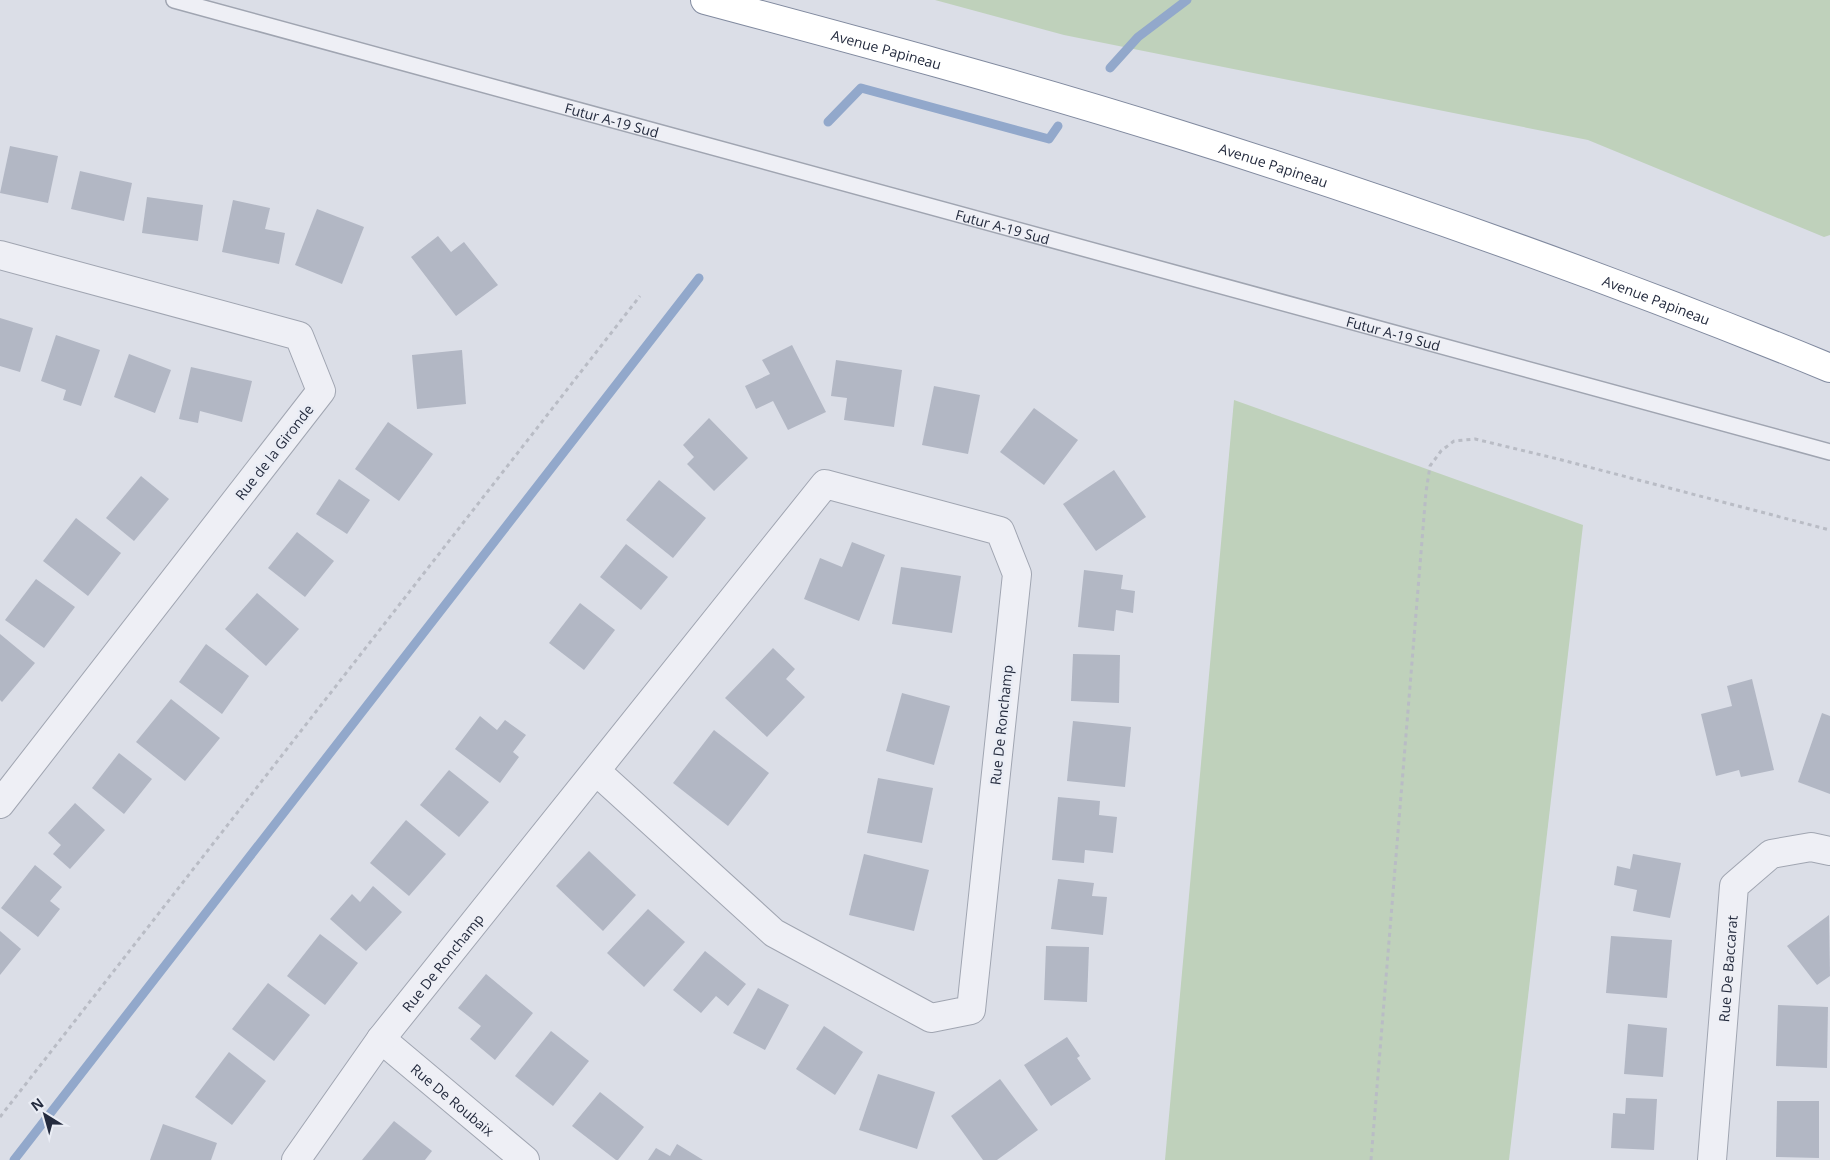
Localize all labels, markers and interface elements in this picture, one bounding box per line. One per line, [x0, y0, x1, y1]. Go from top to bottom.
street label: Avenue Papineau [829, 25, 944, 73]
street label: Futur A-19 Sud [563, 98, 661, 141]
street label: Avenue Papineau [1217, 138, 1331, 191]
street label: Futur A-19 Sud [954, 204, 1052, 248]
street label: Avenue Papineau [1600, 271, 1713, 329]
street label: Futur A-19 Sud [1344, 311, 1443, 355]
street label: Rue de la Gironde [231, 400, 317, 504]
street label: Rue De Ronchamp [985, 664, 1017, 786]
street label: Rue De Ronchamp [397, 909, 487, 1015]
street label: Rue De Baccarat [1714, 915, 1741, 1023]
street label: Rue De Roubaix [407, 1059, 499, 1140]
north arrow [20, 1090, 70, 1140]
text: N [27, 1093, 47, 1115]

